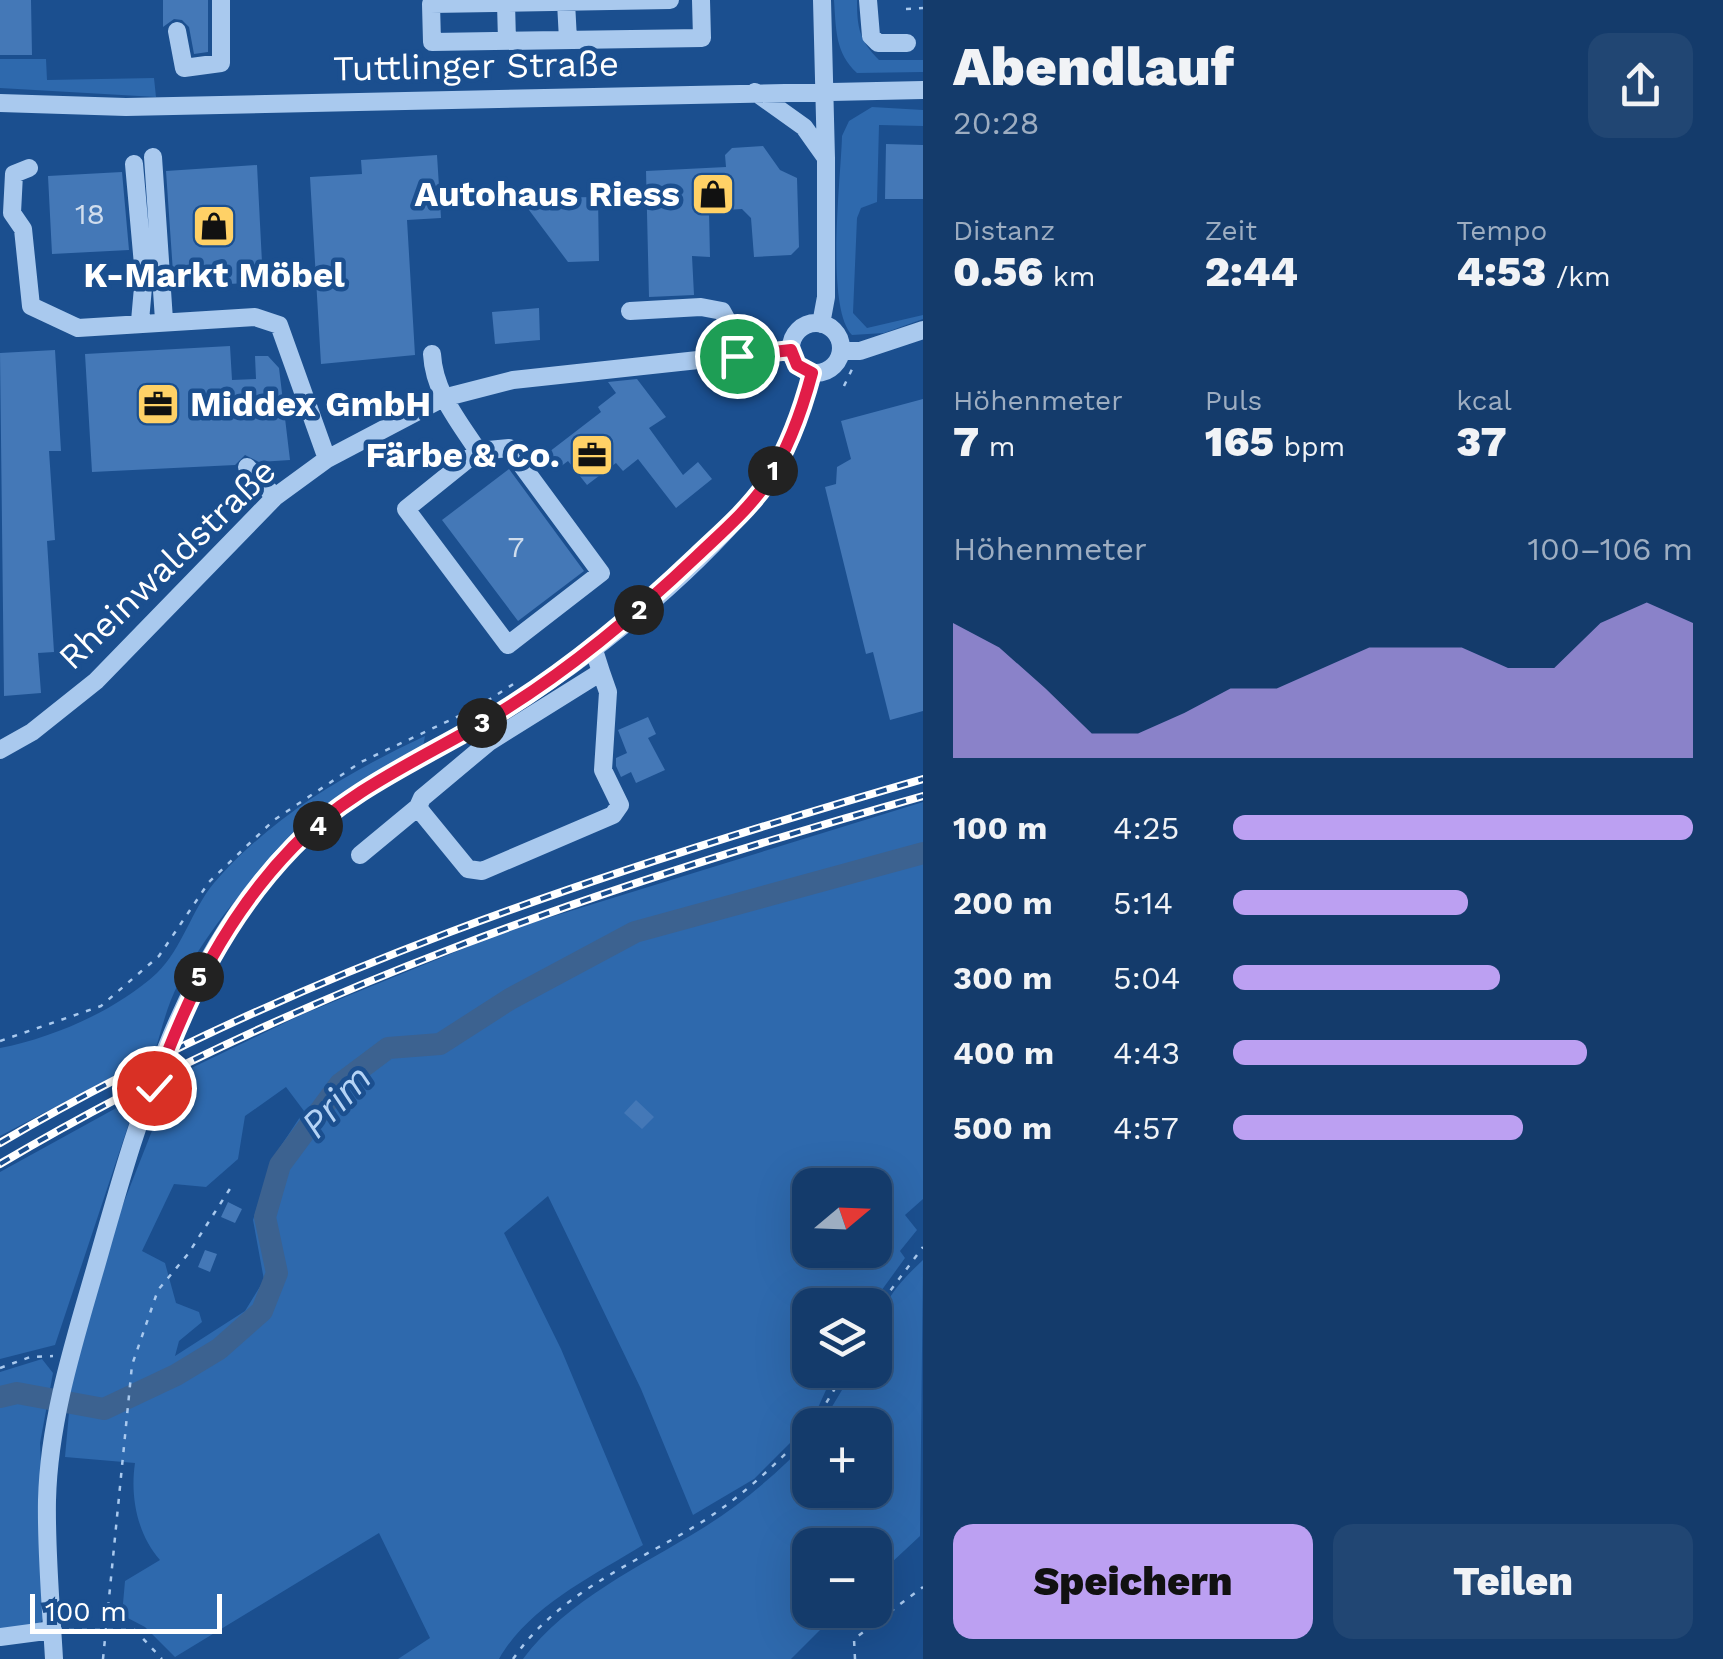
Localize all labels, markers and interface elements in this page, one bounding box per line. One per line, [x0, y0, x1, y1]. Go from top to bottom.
button: share [1588, 33, 1693, 138]
text: Abendlauf [953, 34, 1234, 98]
street label: Tuttlinger Straße [333, 43, 619, 89]
text: 20:28 [953, 104, 1039, 142]
shop icon: Autohaus Riess [690, 171, 736, 217]
place label: Autohaus Riess [414, 173, 680, 215]
house number: 18 [75, 196, 105, 231]
shop icon: K-Markt Möbel [191, 203, 237, 249]
text: Distanz [953, 214, 1055, 247]
text: Zeit [1205, 214, 1257, 247]
text: Tempo [1456, 214, 1547, 247]
text: 0.56 [953, 247, 1043, 296]
text: 2:44 [1205, 247, 1298, 296]
text: 4:53 [1456, 247, 1546, 296]
place label: K-Markt Möbel [83, 254, 345, 296]
text: km [1043, 260, 1095, 293]
text: /km [1546, 260, 1611, 293]
pin [695, 314, 780, 399]
icon: arrive [710, 329, 765, 384]
office icon: Middex GmbH [135, 381, 181, 427]
place label: Middex GmbH [190, 383, 431, 425]
text: Höhenmeter [953, 384, 1123, 417]
text: Puls [1205, 384, 1262, 417]
text: kcal [1456, 384, 1512, 417]
text: 7 [953, 417, 979, 466]
text: 165 [1205, 417, 1274, 466]
text: 37 [1456, 417, 1507, 466]
text: m [979, 430, 1016, 463]
text: bpm [1274, 430, 1345, 463]
office icon: Färbe & Co. [569, 432, 615, 478]
place label: Färbe & Co. [366, 434, 560, 476]
pin: 1 [748, 446, 798, 496]
street label: Rheinwaldstraße [50, 450, 284, 678]
text: 1 [767, 454, 779, 487]
house number: 7 [508, 529, 524, 564]
text: Höhenmeter [953, 530, 1147, 568]
text: 100–106 m [1528, 530, 1693, 568]
pin: 2 [614, 585, 664, 635]
text: 2 [631, 593, 647, 626]
pin: 3 [457, 698, 507, 748]
text: 3 [474, 706, 490, 739]
pin: 4 [293, 801, 343, 851]
text: 4 [309, 809, 327, 842]
text: 100 m [953, 809, 1047, 847]
text: 4:25 [1113, 809, 1179, 847]
text: 200 m [953, 884, 1053, 922]
text: 5:14 [1113, 884, 1173, 922]
pin: 5 [174, 952, 224, 1002]
text: 300 m [953, 959, 1052, 997]
text: 5:04 [1113, 959, 1181, 997]
text: 5 [191, 960, 207, 993]
text: 400 m [953, 1034, 1054, 1072]
text: 4:43 [1113, 1034, 1180, 1072]
pin [112, 1046, 197, 1131]
water label: Prim [292, 1056, 380, 1146]
icon: check [127, 1061, 182, 1116]
text: 500 m [953, 1109, 1052, 1147]
text: 4:57 [1113, 1109, 1179, 1147]
north arrow [792, 1168, 892, 1268]
map controls [792, 1168, 892, 1628]
button: layers [792, 1288, 892, 1388]
button: + [792, 1408, 892, 1508]
button: Speichern [953, 1524, 1313, 1639]
button: Teilen [1333, 1524, 1693, 1639]
button: − [792, 1528, 892, 1628]
scale bar [30, 1589, 222, 1634]
text: 100 m [45, 1595, 127, 1628]

